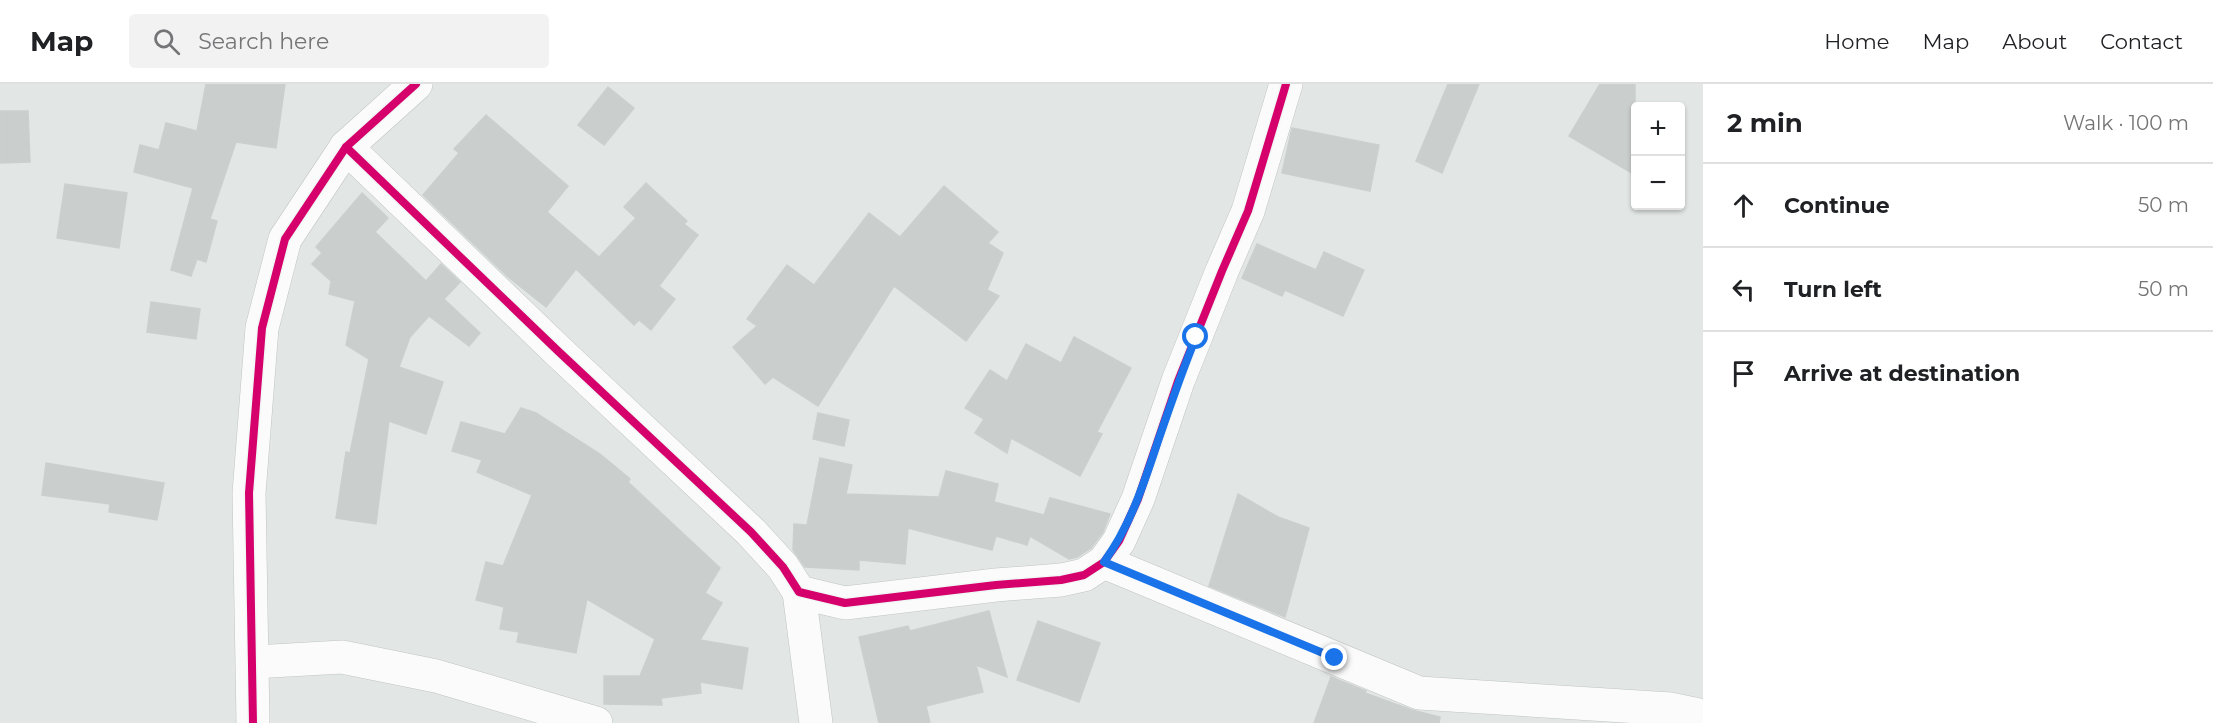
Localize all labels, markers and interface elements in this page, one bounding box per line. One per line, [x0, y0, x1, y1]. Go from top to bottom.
search box [129, 14, 549, 68]
text: Map [30, 24, 93, 58]
icon: search [150, 25, 183, 58]
text: Search here [198, 28, 329, 55]
text: Home [1824, 29, 1889, 54]
text: Map [1922, 29, 1969, 54]
text: About [2002, 29, 2067, 54]
text: Contact [2100, 29, 2183, 54]
map controls [1631, 102, 1685, 210]
button: + [1631, 102, 1685, 156]
text: 2 min [1727, 107, 1803, 139]
text: Walk · 100 m [2063, 111, 2189, 135]
button: − [1631, 156, 1685, 210]
icon: ahead [1727, 189, 1760, 222]
text: Continue [1784, 192, 1890, 219]
text: 50 m [2138, 193, 2189, 217]
icon: left [1727, 273, 1760, 306]
text: Turn left [1784, 276, 1882, 303]
text: 50 m [2138, 277, 2189, 301]
route start [1182, 323, 1208, 349]
icon: arrive [1727, 357, 1760, 390]
text: Arrive at destination [1784, 360, 2020, 387]
route end [1321, 644, 1347, 670]

